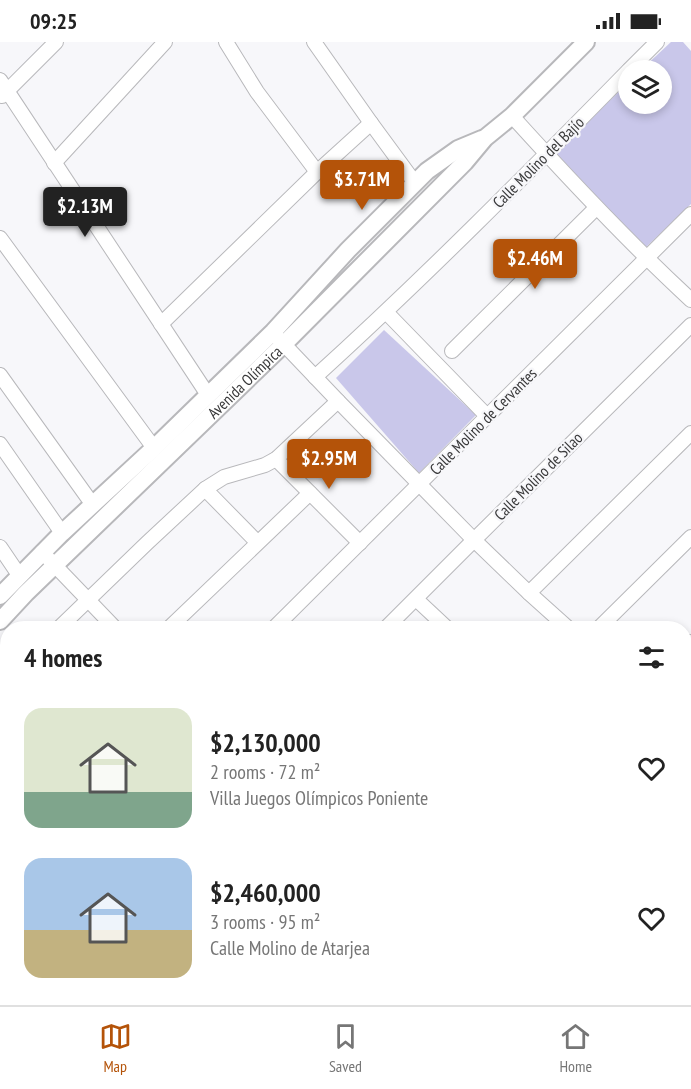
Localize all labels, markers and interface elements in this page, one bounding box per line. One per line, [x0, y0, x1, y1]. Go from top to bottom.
text: 09:25 [30, 7, 78, 35]
map controls [618, 60, 672, 114]
button: layers [618, 60, 672, 114]
street label: Calle Molino del Bajío [488, 112, 588, 212]
pin: $3.71M [313, 160, 411, 211]
text: $3.71M [334, 166, 390, 192]
pin: $2.13M [36, 187, 134, 238]
text: $2.13M [57, 193, 113, 219]
pin: $2.46M [486, 239, 584, 290]
text: $2.46M [507, 245, 563, 271]
street label: Avenida Olímpica [203, 341, 286, 423]
street label: Calle Molino de Cervantes [425, 363, 541, 479]
street label: Calle Molino de Silao [490, 428, 586, 524]
pin: $2.95M [280, 439, 378, 490]
text: $2.95M [301, 445, 357, 471]
text: 4 homes [24, 641, 102, 674]
icon: filters [635, 641, 668, 674]
text: $2,130,000 [210, 726, 321, 759]
icon: home [72, 732, 144, 804]
icon: heart [635, 752, 668, 785]
text: 2 rooms · 72 m² [210, 759, 320, 785]
text: Villa Juegos Olímpicos Poniente [210, 785, 428, 811]
text: $2,460,000 [210, 876, 321, 909]
icon: home [72, 882, 144, 954]
icon: heart [635, 902, 668, 935]
text: 3 rooms · 95 m² [210, 909, 320, 935]
text: Calle Molino de Atarjea [210, 935, 370, 961]
tab: Map [99, 1020, 132, 1076]
tab: Saved [329, 1020, 362, 1076]
tab: Home [559, 1020, 592, 1076]

